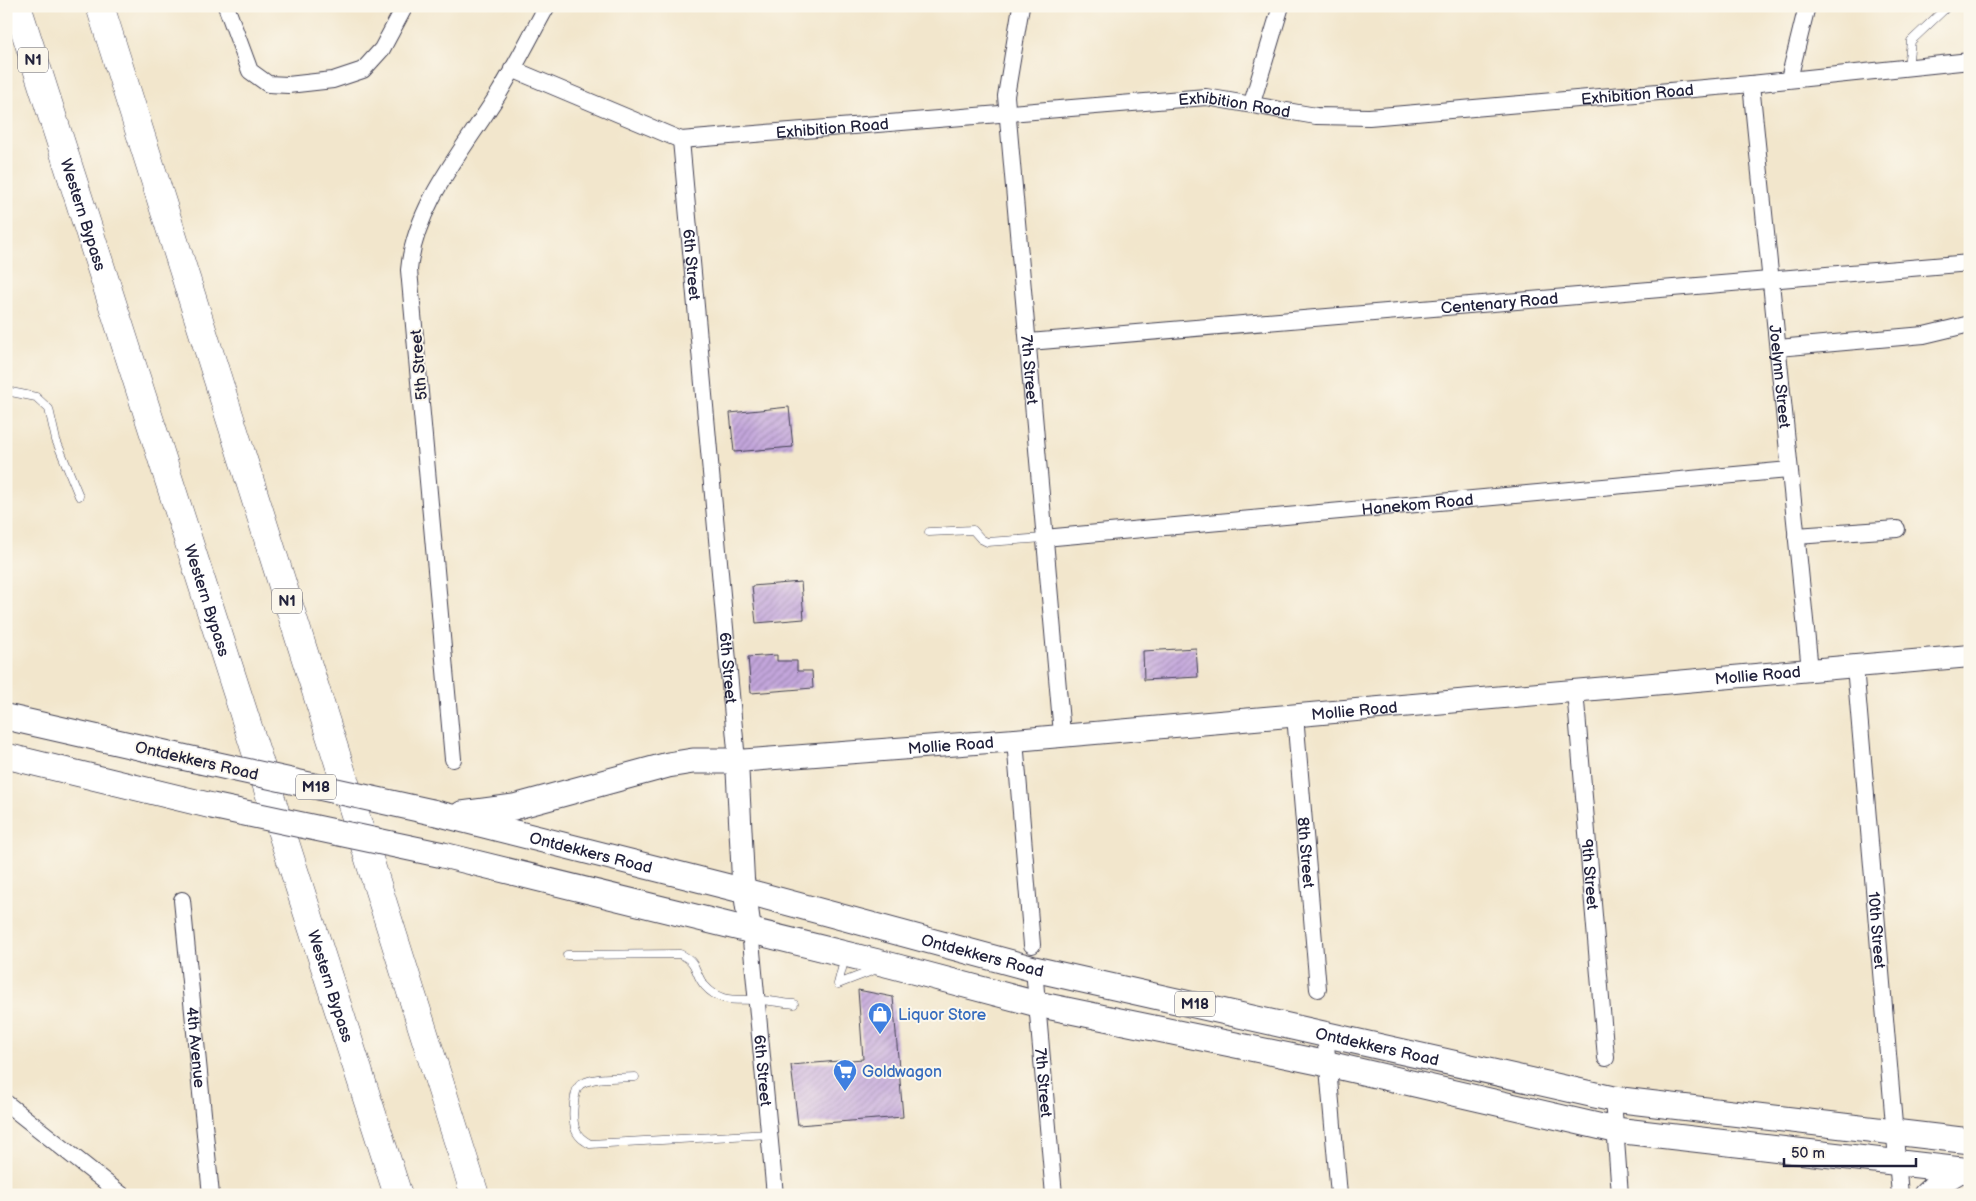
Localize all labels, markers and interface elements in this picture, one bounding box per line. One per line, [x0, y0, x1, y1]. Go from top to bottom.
road number: N1 [18, 48, 48, 72]
street label: Exhibition Road [1580, 81, 1695, 110]
street label: Exhibition Road [1178, 89, 1292, 122]
street label: Exhibition Road [775, 115, 890, 143]
street label: Western Bypass [56, 157, 109, 273]
street label: 6th Street [678, 228, 703, 301]
street label: Centenary Road [1440, 290, 1559, 318]
street label: Joelynn Street [1764, 324, 1794, 429]
street label: 5th Street [407, 329, 432, 401]
street label: 7th Street [1016, 334, 1041, 405]
street label: Hanekom Road [1361, 491, 1474, 520]
street label: Western Bypass [179, 542, 233, 659]
road number: N1 [272, 588, 302, 614]
street label: 6th Street [714, 632, 740, 705]
street label: Mollie Road [1714, 663, 1802, 689]
street label: Mollie Road [1311, 698, 1398, 725]
street label: Mollie Road [907, 734, 995, 759]
street label: Ontdekkers Road [133, 738, 260, 785]
road number: M18 [296, 774, 336, 800]
street label: 8th Street [1293, 816, 1317, 889]
street label: Ontdekkers Road [527, 829, 654, 878]
street label: 9th Street [1577, 838, 1601, 911]
street label: 10th Street [1863, 891, 1889, 970]
street label: Western Bypass [303, 928, 356, 1045]
street label: Ontdekkers Road [919, 931, 1045, 982]
road number: M18 [1175, 992, 1215, 1016]
shop icon: Liquor Store [867, 1001, 893, 1035]
street label: 4th Avenue [182, 1006, 208, 1089]
place label: Liquor Store [898, 1006, 987, 1025]
street label: Ontdekkers Road [1313, 1024, 1441, 1071]
street label: 6th Street [749, 1034, 775, 1107]
street label: 7th Street [1030, 1047, 1055, 1118]
supermarket icon: Goldwagon [832, 1058, 858, 1092]
place label: Goldwagon [862, 1063, 942, 1082]
scale bar [1784, 1136, 1916, 1168]
text: 50 m [1791, 1144, 1825, 1163]

